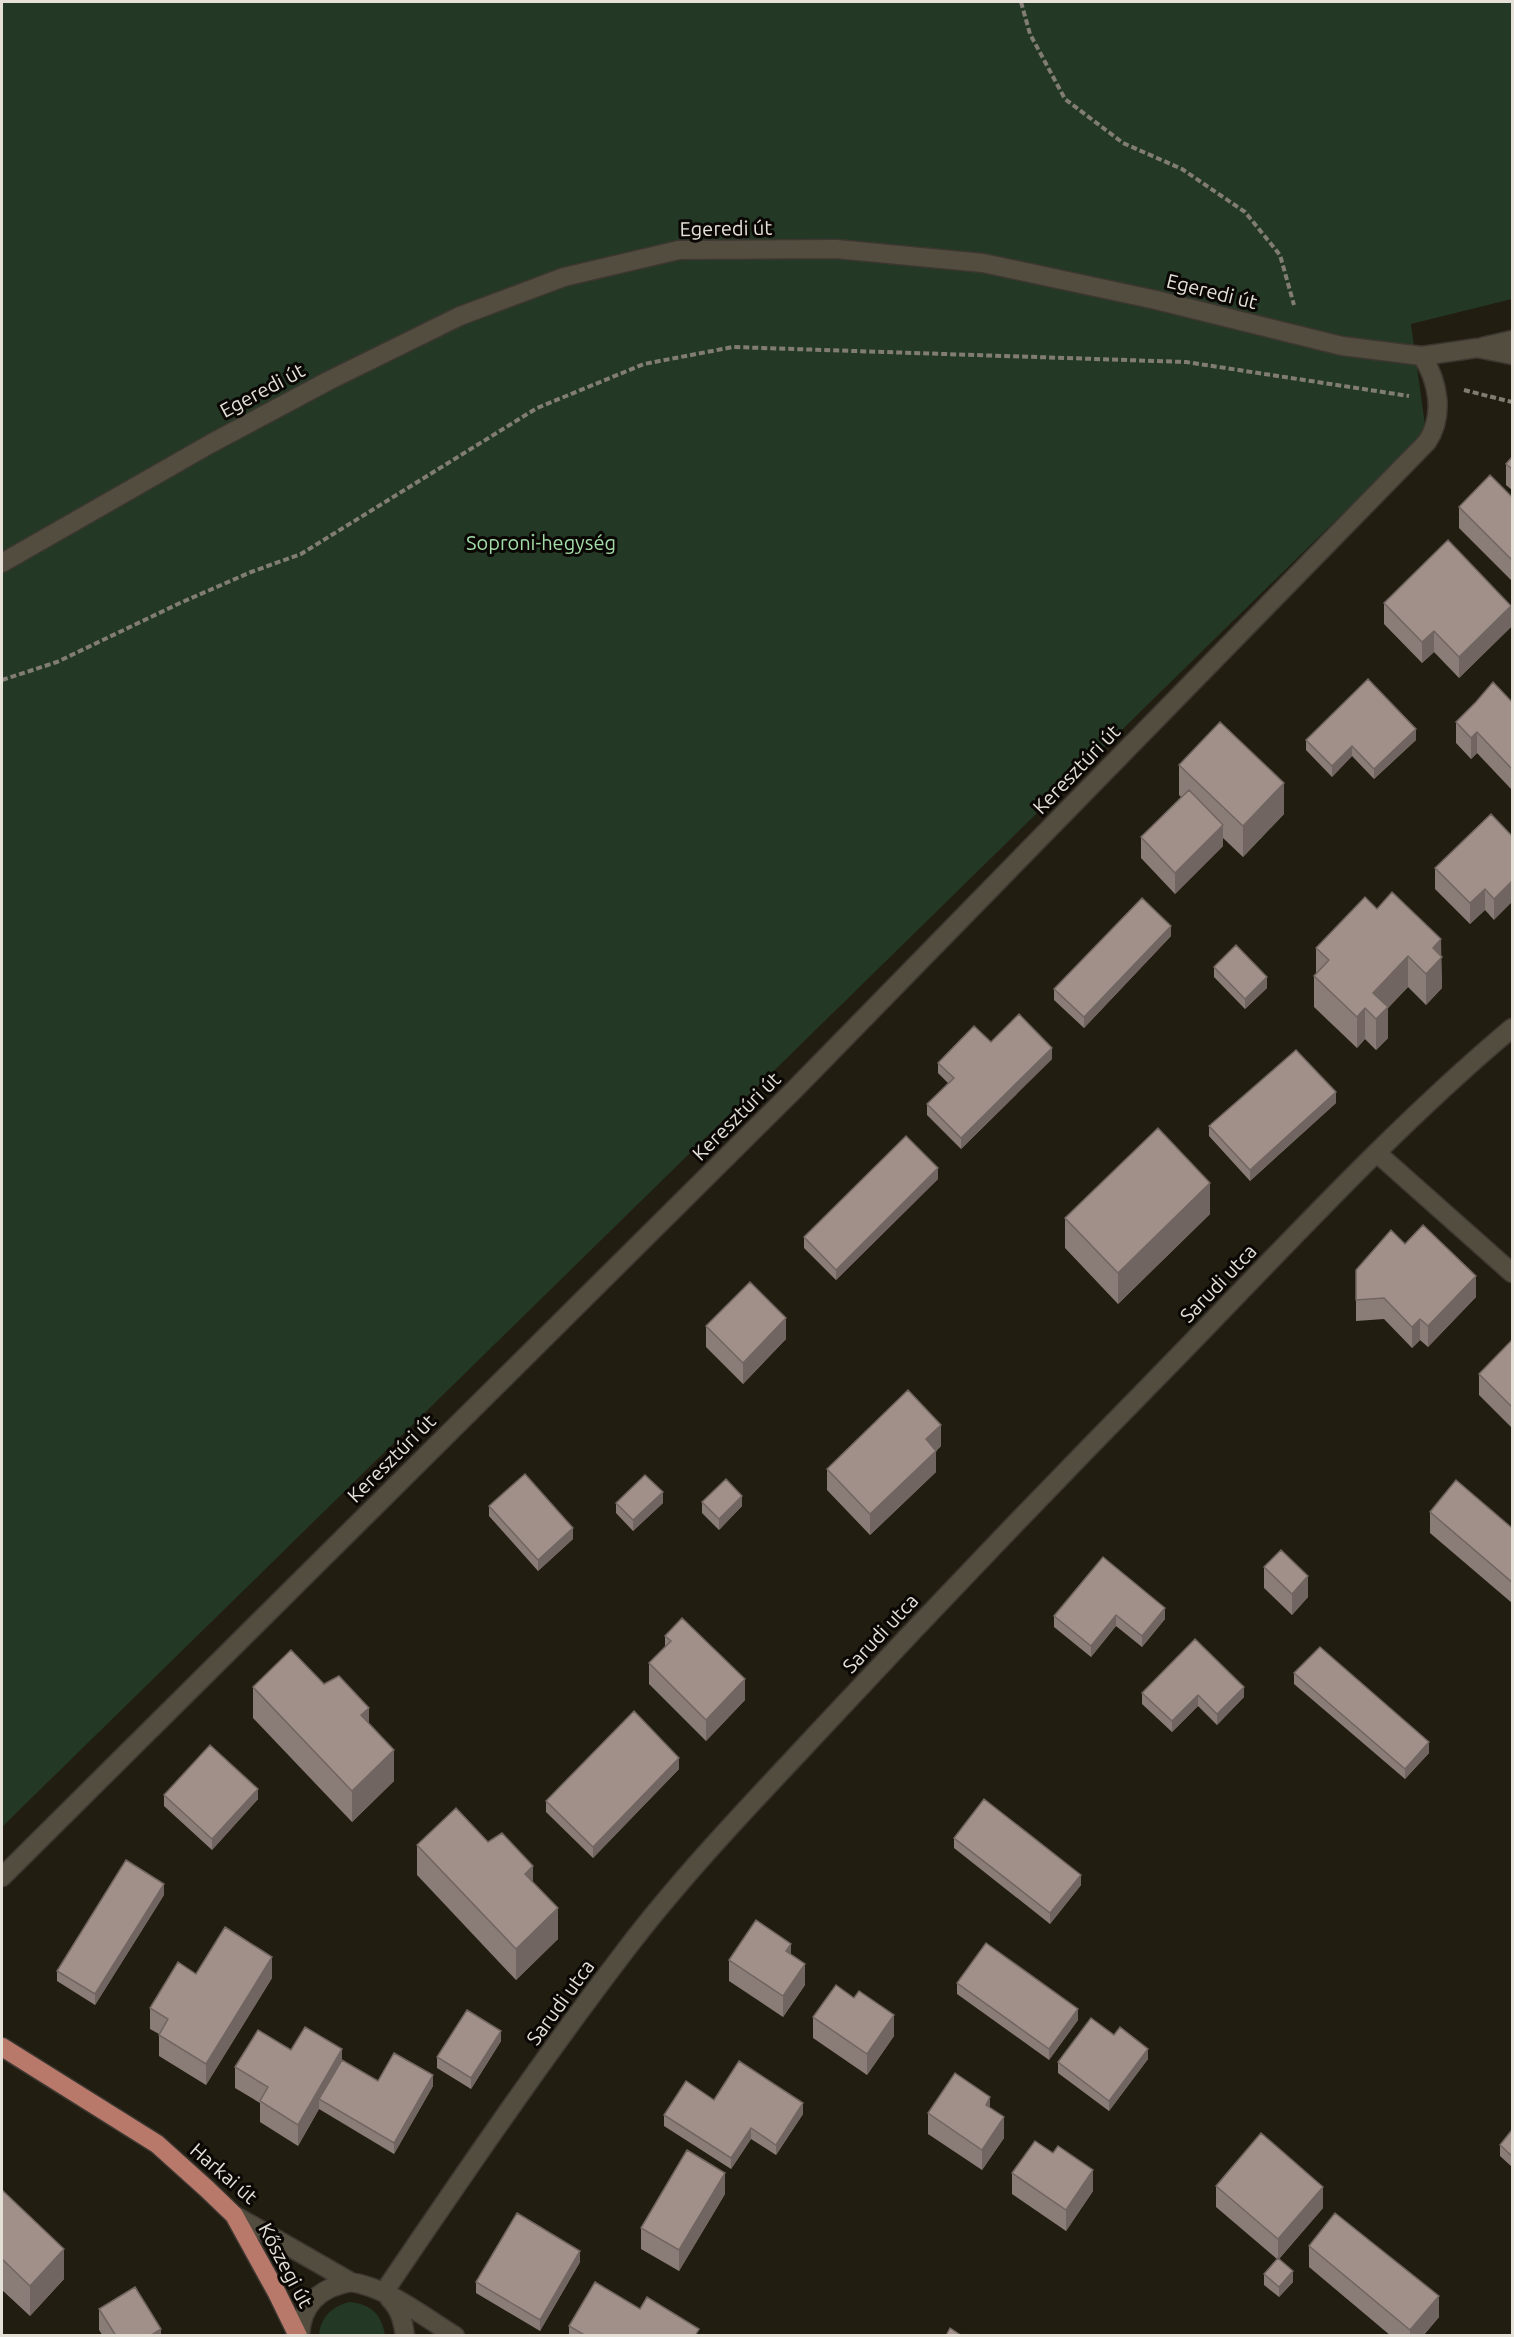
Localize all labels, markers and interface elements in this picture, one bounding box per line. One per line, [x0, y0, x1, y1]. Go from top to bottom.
street label: Egeredi út [680, 216, 773, 240]
street label: Egeredi út [1164, 269, 1260, 313]
street label: Egeredi út [216, 358, 308, 422]
park label: Soproni-hegység [466, 531, 616, 554]
street label: Keresztúri út [1028, 720, 1124, 818]
street label: Keresztúri út [687, 1067, 785, 1165]
street label: Sarudi utca [1175, 1239, 1261, 1327]
street label: Keresztúri út [342, 1409, 440, 1507]
street label: Sarudi utca [838, 1589, 922, 1677]
street label: Sarudi utca [521, 1955, 599, 2049]
street label: Harkai út [186, 2138, 262, 2208]
street label: Kőszegi út [254, 2219, 318, 2311]

